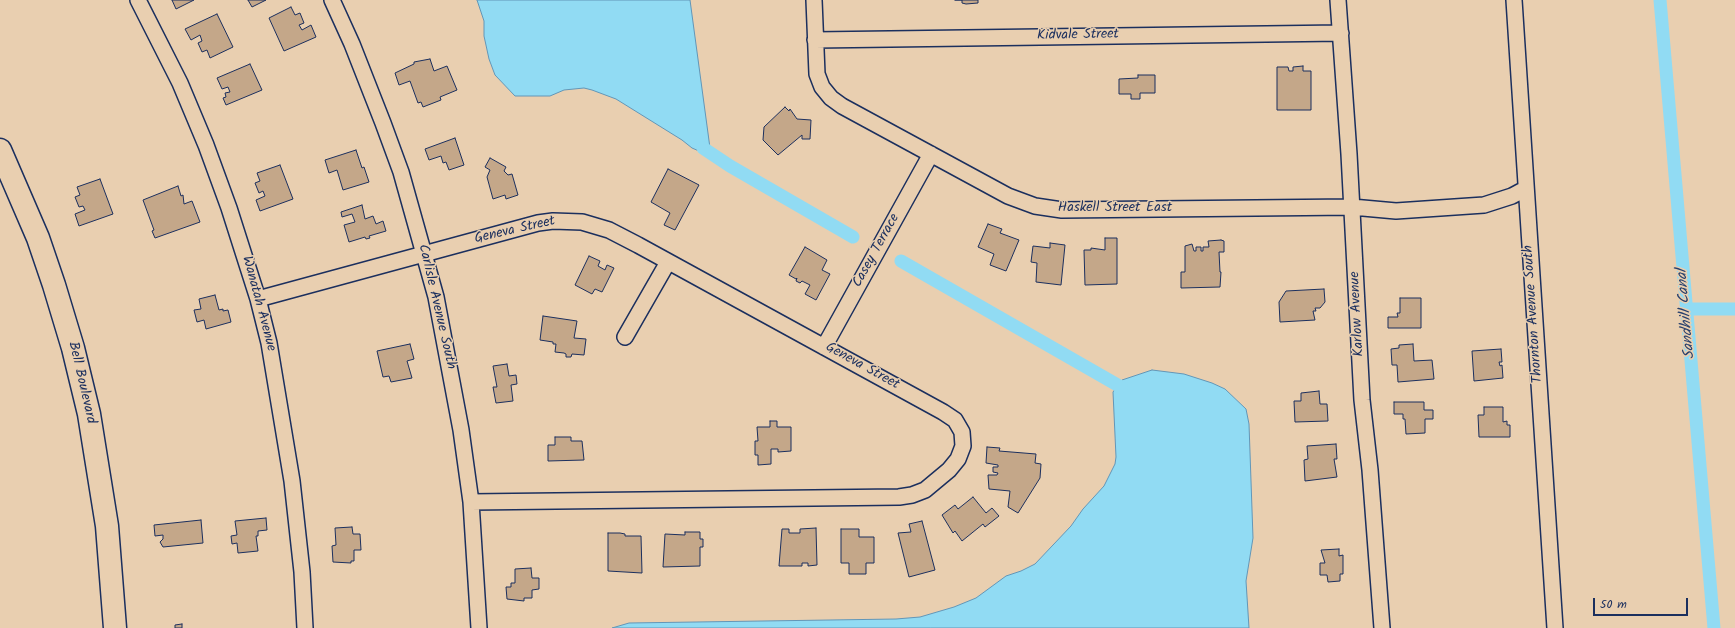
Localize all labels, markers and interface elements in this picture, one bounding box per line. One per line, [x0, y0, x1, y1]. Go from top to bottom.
street label: Kidvale Street [1037, 27, 1119, 45]
street label: Haskell Street East [1058, 201, 1172, 217]
street label: Casey Terrace [850, 211, 904, 291]
street label: Geneva Street [473, 214, 557, 248]
street label: Carlisle Avenue South [413, 243, 459, 371]
street label: Thornton Avenue South [1521, 244, 1547, 384]
street label: Wanatah Avenue [237, 255, 279, 353]
water label: Sandhill Canal [1674, 268, 1700, 360]
street label: Karlow Avenue [1347, 271, 1369, 357]
street label: Bell Boulevard [63, 340, 99, 426]
street label: Geneva Street [822, 340, 902, 394]
scale bar [1595, 590, 1690, 616]
text: 50 m [1600, 595, 1627, 614]

